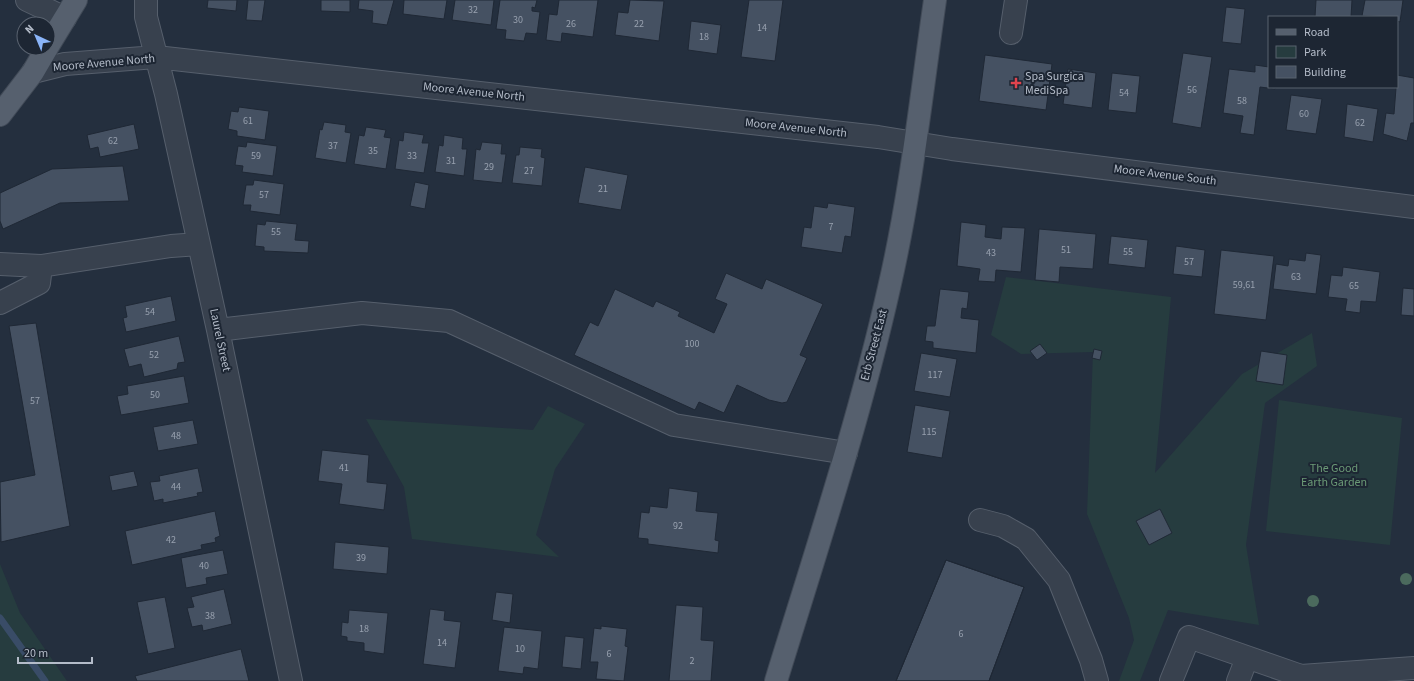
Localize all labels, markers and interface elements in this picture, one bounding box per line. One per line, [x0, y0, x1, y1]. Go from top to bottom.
house number: 32 [468, 3, 478, 17]
house number: 30 [513, 13, 523, 27]
north arrow [16, 16, 56, 56]
legend [1268, 16, 1398, 88]
house number: 26 [566, 17, 576, 31]
house number: 22 [634, 17, 644, 31]
text: N [22, 21, 37, 37]
house number: 14 [757, 21, 767, 35]
text: Road [1304, 24, 1330, 41]
house number: 18 [699, 30, 709, 44]
text: Park [1304, 44, 1326, 61]
street label: Moore Avenue North [52, 50, 156, 76]
text: Building [1304, 64, 1346, 81]
place label: Spa Surgica MediSpa [1025, 68, 1084, 99]
marker: Spa Surgica MediSpa [1010, 77, 1022, 89]
street label: Moore Avenue North [422, 78, 526, 106]
house number: 56 [1187, 83, 1197, 97]
house number: 54 [1119, 86, 1129, 100]
house number: 58 [1237, 94, 1247, 108]
house number: 60 [1299, 107, 1309, 121]
house number: 61 [243, 114, 253, 128]
street label: Moore Avenue North [744, 114, 848, 142]
house number: 62 [1355, 116, 1365, 130]
house number: 62 [108, 134, 118, 148]
house number: 37 [328, 139, 338, 153]
house number: 35 [368, 144, 378, 158]
house number: 59 [251, 149, 261, 163]
house number: 33 [407, 149, 417, 163]
house number: 31 [446, 154, 456, 168]
house number: 29 [484, 160, 494, 174]
street label: Moore Avenue South [1113, 160, 1217, 190]
house number: 27 [524, 164, 534, 178]
house number: 21 [598, 182, 608, 196]
house number: 57 [259, 188, 269, 202]
house number: 7 [829, 220, 834, 234]
house number: 55 [271, 225, 281, 239]
house number: 51 [1061, 243, 1071, 257]
house number: 55 [1123, 245, 1133, 259]
house number: 43 [986, 246, 996, 260]
house number: 57 [1184, 255, 1194, 269]
house number: 63 [1291, 270, 1301, 284]
house number: 59,61 [1233, 278, 1255, 292]
house number: 65 [1349, 279, 1359, 293]
house number: 54 [145, 305, 155, 319]
street label: Laurel Street [205, 307, 235, 373]
street label: Erb Street East [856, 307, 892, 383]
house number: 100 [685, 337, 699, 351]
house number: 52 [149, 348, 159, 362]
house number: 117 [928, 368, 942, 382]
house number: 50 [150, 388, 160, 402]
house number: 57 [30, 394, 40, 408]
house number: 115 [922, 425, 936, 439]
house number: 48 [171, 429, 181, 443]
park label: The Good Earth Garden [1301, 460, 1367, 491]
house number: 41 [339, 461, 349, 475]
house number: 44 [171, 480, 181, 494]
house number: 92 [673, 519, 683, 533]
house number: 42 [166, 533, 176, 547]
house number: 39 [356, 551, 366, 565]
house number: 40 [199, 559, 209, 573]
house number: 38 [205, 609, 215, 623]
house number: 18 [359, 622, 369, 636]
house number: 6 [959, 627, 964, 641]
house number: 14 [437, 636, 447, 650]
scale bar [18, 639, 92, 665]
house number: 10 [515, 642, 525, 656]
text: 20 m [24, 645, 48, 662]
house number: 6 [607, 647, 612, 661]
house number: 2 [690, 654, 695, 668]

